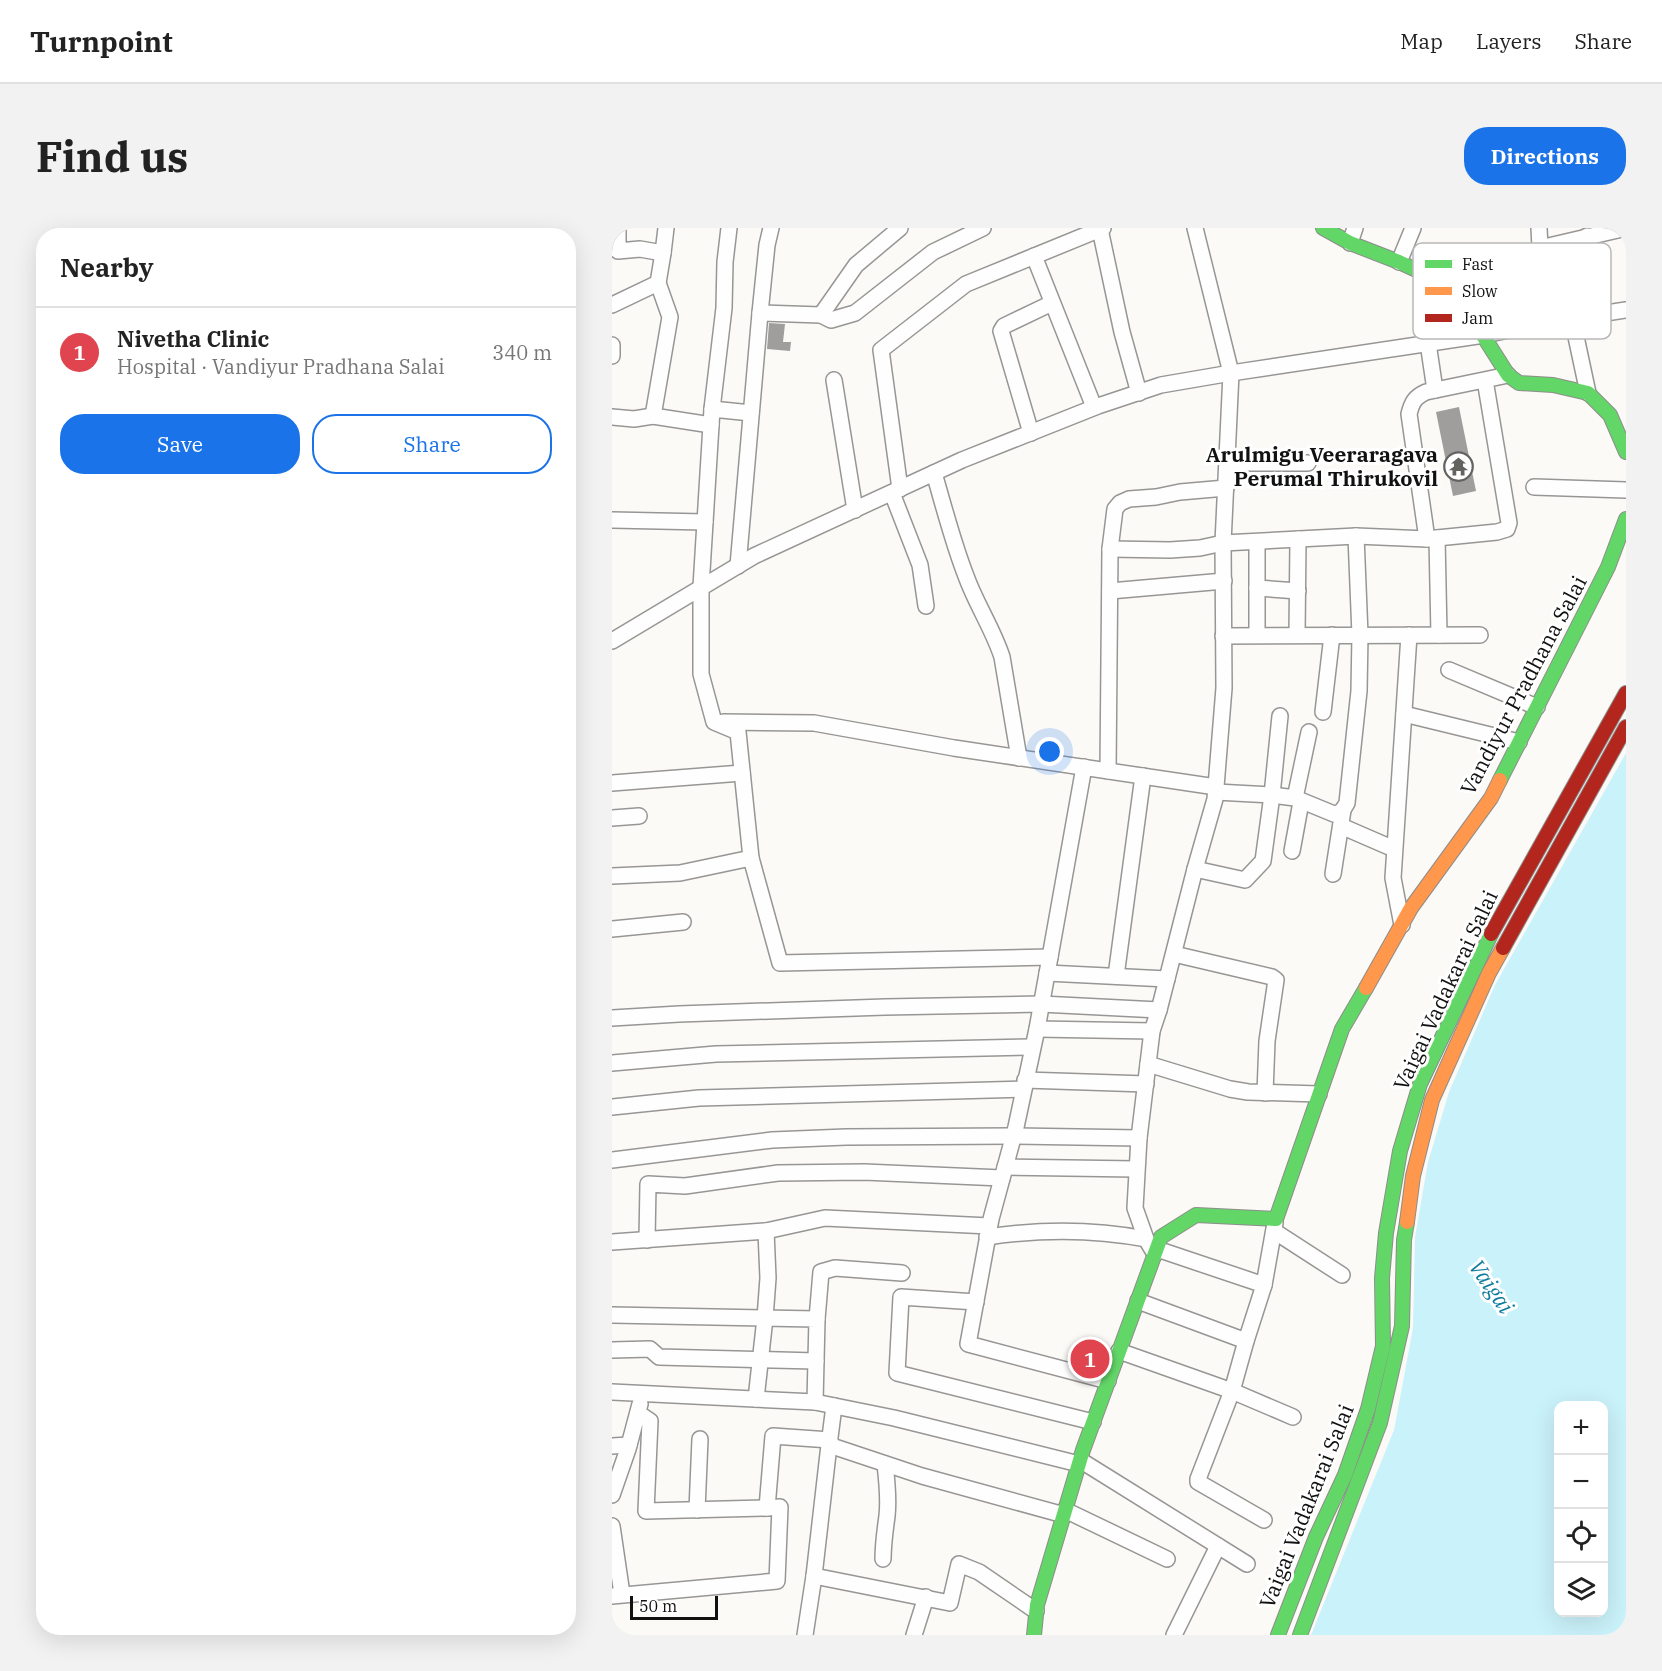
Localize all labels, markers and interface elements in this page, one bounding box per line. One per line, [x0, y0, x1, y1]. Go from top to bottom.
text: Turnpoint [30, 23, 173, 60]
text: Map [1400, 27, 1443, 55]
text: Layers [1476, 27, 1542, 55]
text: Share [1575, 27, 1632, 55]
button: Directions [1464, 127, 1626, 185]
text: Find us [36, 129, 188, 184]
legend [1413, 243, 1611, 339]
text: Nearby [60, 250, 154, 284]
text: Fast [1462, 254, 1494, 274]
text: Slow [1462, 281, 1498, 301]
text: Jam [1462, 308, 1493, 328]
text: Nivetha Clinic [117, 324, 269, 353]
text: 1 [74, 339, 86, 366]
text: 340 m [492, 339, 552, 366]
text: Hospital · Vandiyur Pradhana Salai [117, 353, 445, 380]
button: Save [60, 414, 300, 474]
button: Share [312, 414, 552, 474]
place label: Arulmigu Veeraragava Perumal Thirukovil [1206, 440, 1438, 492]
temple icon: Arulmigu Veeraragava Perumal Thirukovil [1443, 450, 1475, 482]
street label: Vandiyur Pradhana Salai [1453, 571, 1593, 799]
your location [1035, 737, 1064, 766]
street label: Vaigai Vadakarai Salai [1386, 886, 1504, 1094]
water label: Vaigai [1463, 1253, 1521, 1319]
pin: 1 [1070, 1336, 1110, 1382]
street label: Vaigai Vadakarai Salai [1252, 1400, 1360, 1612]
map controls [1554, 1401, 1608, 1617]
button: + [1554, 1401, 1608, 1455]
button: − [1554, 1455, 1608, 1509]
button: locate [1554, 1509, 1608, 1563]
button: layers [1554, 1563, 1608, 1617]
scale bar [630, 1593, 718, 1620]
text: 50 m [639, 1596, 677, 1616]

